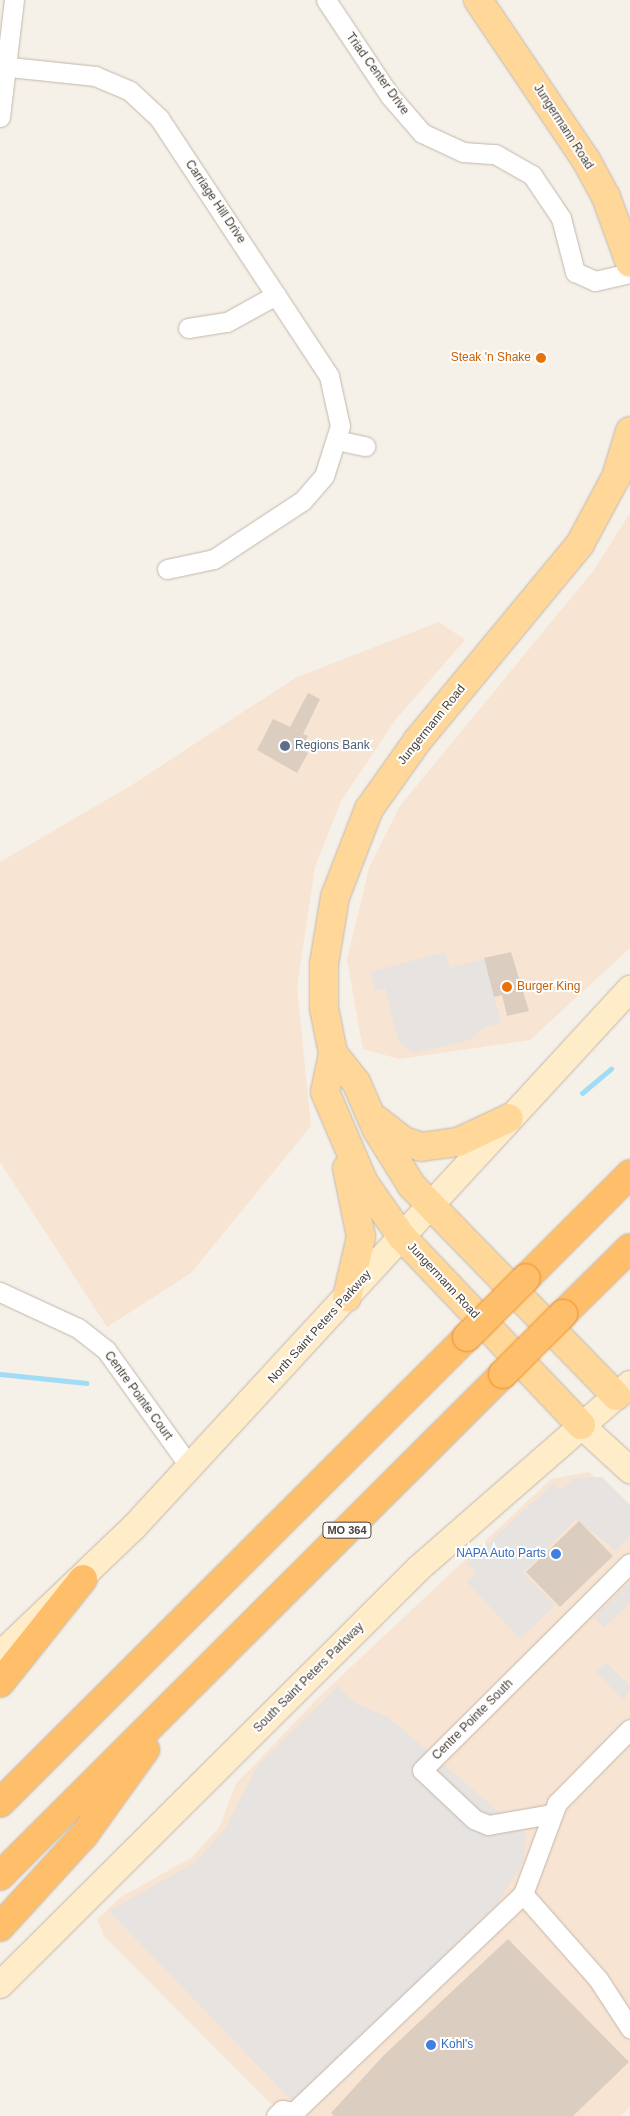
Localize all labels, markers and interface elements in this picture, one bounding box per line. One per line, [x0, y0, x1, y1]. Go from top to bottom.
street label: Triad Center Drive [342, 30, 412, 118]
street label: Jungermann Road [530, 82, 596, 172]
street label: Carriage Hill Drive [182, 158, 248, 246]
place label: Steak 'n Shake [451, 351, 531, 365]
marker: Steak 'n Shake [535, 352, 547, 364]
street label: Jungermann Road [395, 682, 469, 768]
place label: Regions Bank [295, 739, 370, 753]
marker: Regions Bank [279, 740, 291, 752]
place label: Burger King [517, 980, 580, 994]
marker: Burger King [501, 981, 513, 993]
street label: Jungermann Road [404, 1240, 482, 1322]
street label: North Saint Peters Parkway [265, 1267, 375, 1387]
street label: Centre Pointe Court [101, 1349, 175, 1443]
road number: MO 364 [322, 1522, 372, 1538]
place label: NAPA Auto Parts [455, 1547, 546, 1561]
marker: NAPA Auto Parts [550, 1548, 562, 1560]
street label: South Saint Peters Parkway [251, 1620, 367, 1736]
street label: Centre Pointe South [430, 1677, 516, 1763]
place label: Kohl's [441, 2038, 473, 2052]
marker: Kohl's [425, 2039, 437, 2051]

